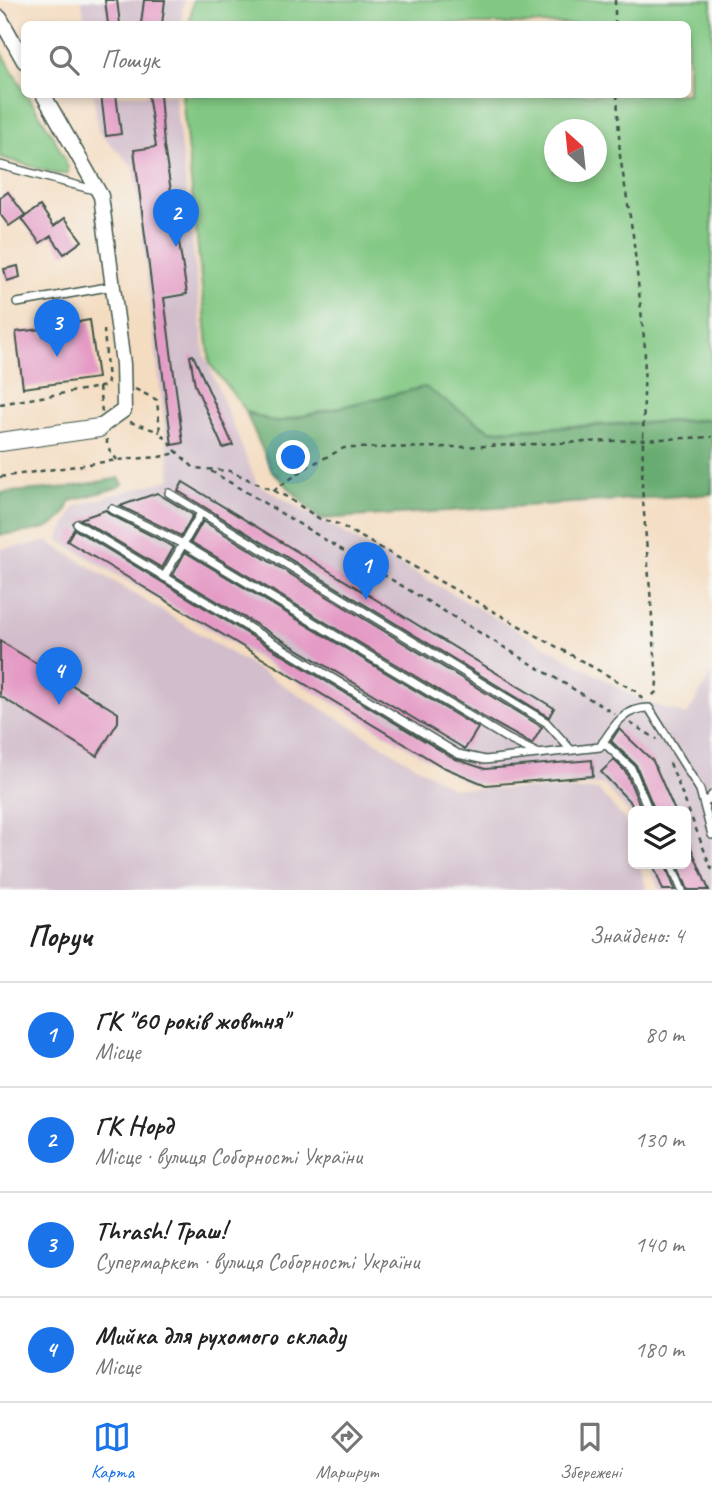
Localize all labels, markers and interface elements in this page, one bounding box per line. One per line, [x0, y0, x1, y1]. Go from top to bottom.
search box [21, 21, 691, 98]
icon: search [45, 41, 83, 79]
text: Пошук [101, 43, 159, 76]
north arrow [544, 119, 607, 182]
pin: 2 [153, 189, 199, 247]
pin: 3 [34, 299, 80, 357]
your location [276, 440, 310, 474]
pin: 1 [343, 542, 389, 600]
pin: 4 [36, 647, 82, 705]
map controls [628, 806, 691, 869]
button: layers [628, 806, 691, 869]
text: Поруч [28, 917, 92, 955]
text: Знайдено: 4 [589, 921, 684, 950]
text: ГК "60 років жовтня" [95, 1004, 288, 1037]
text: 1 [46, 1020, 56, 1049]
text: 80 m [645, 1020, 684, 1049]
text: Місце [95, 1037, 141, 1066]
text: ГК Норд [95, 1109, 173, 1142]
text: 2 [46, 1125, 56, 1154]
text: 130 m [635, 1125, 684, 1154]
text: Місце · вулиця Соборності України [95, 1142, 362, 1171]
text: Thrash! Траш! [95, 1214, 226, 1247]
text: 3 [46, 1230, 56, 1259]
text: 140 m [635, 1230, 684, 1259]
text: Супермаркет · вулиця Соборності України [95, 1247, 419, 1276]
text: Мийка для рухомого складу [95, 1319, 346, 1352]
text: 4 [46, 1335, 56, 1364]
text: 180 m [635, 1335, 684, 1364]
text: Місце [95, 1352, 141, 1381]
tab: Карта [91, 1418, 134, 1484]
tab: Маршрут [315, 1418, 378, 1484]
tab: Збережені [559, 1418, 621, 1484]

